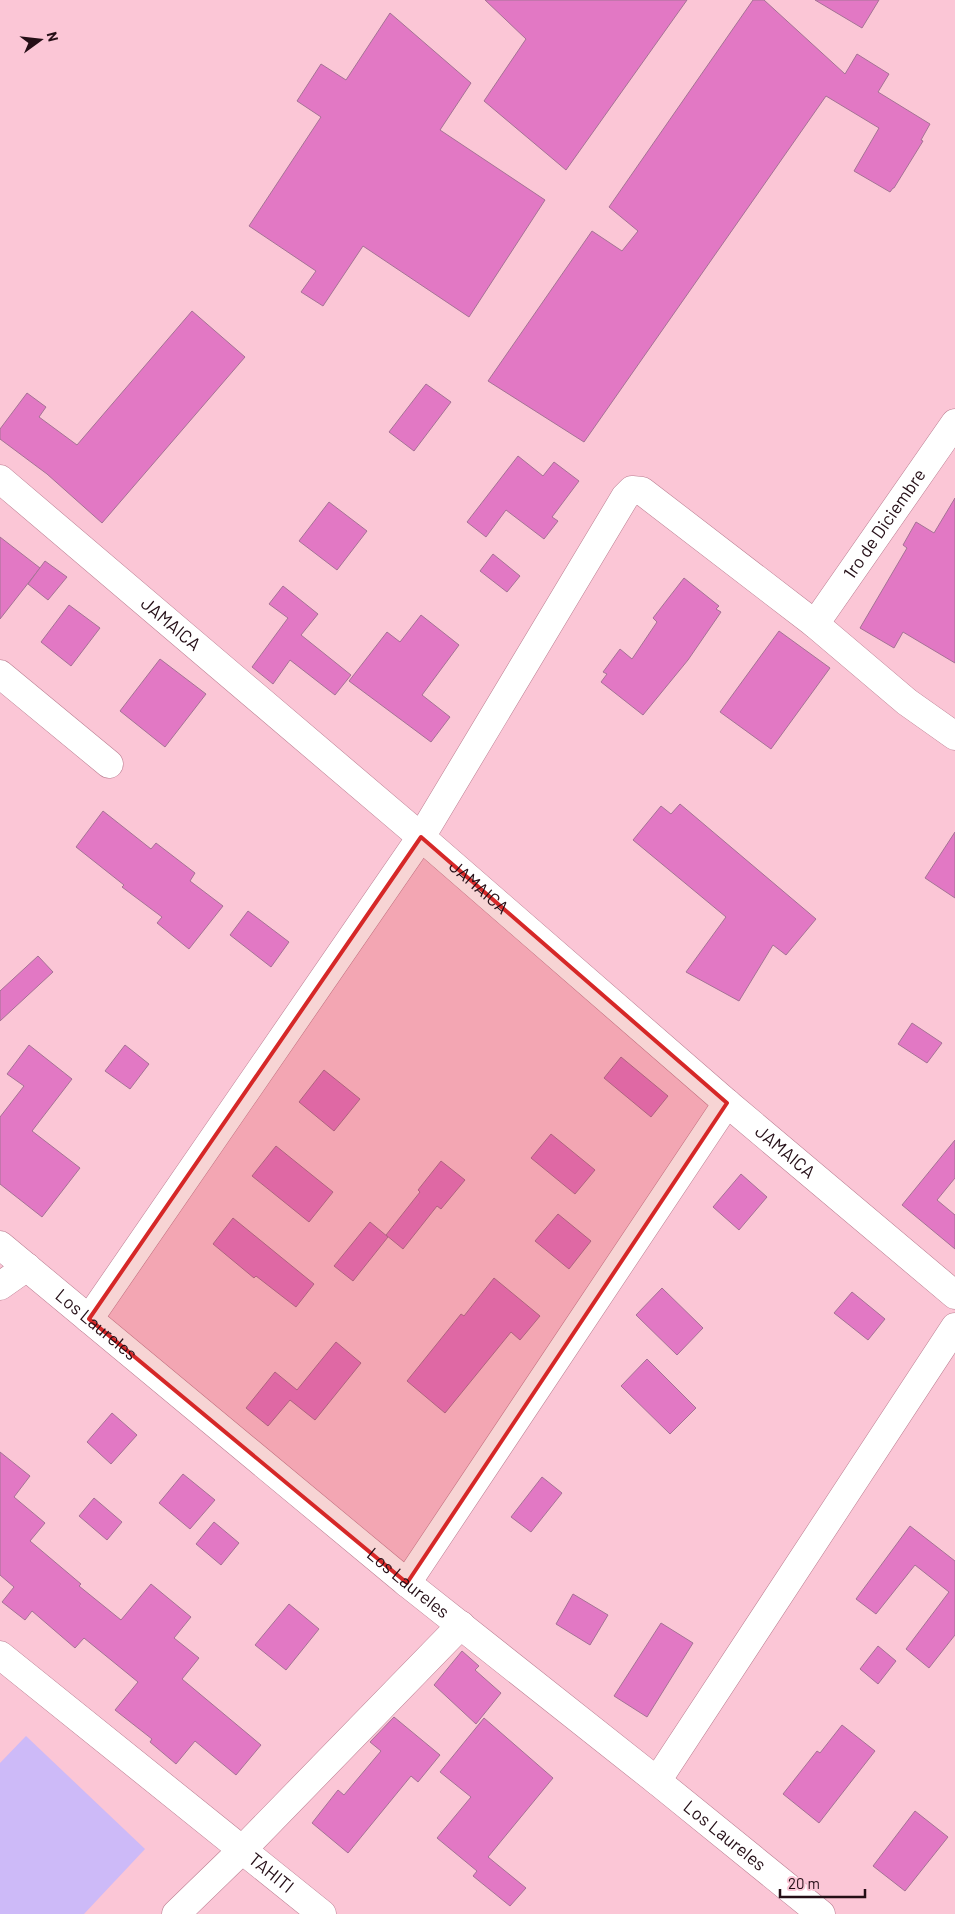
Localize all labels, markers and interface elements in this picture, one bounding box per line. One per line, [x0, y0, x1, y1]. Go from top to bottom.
north arrow [15, 15, 65, 65]
text: N [44, 30, 62, 43]
street label: 1ro de Diciembre [838, 464, 930, 583]
street label: JAMAICA [137, 592, 206, 655]
street label: JAMAICA [445, 855, 514, 918]
street label: JAMAICA [751, 1120, 820, 1183]
street label: Los Laureles [51, 1284, 142, 1364]
street label: Los Laureles [363, 1543, 454, 1622]
street label: Los Laureles [680, 1795, 771, 1875]
street label: TAHITI [245, 1848, 299, 1897]
scale bar [780, 1866, 865, 1898]
text: 20 m [788, 1874, 820, 1892]

